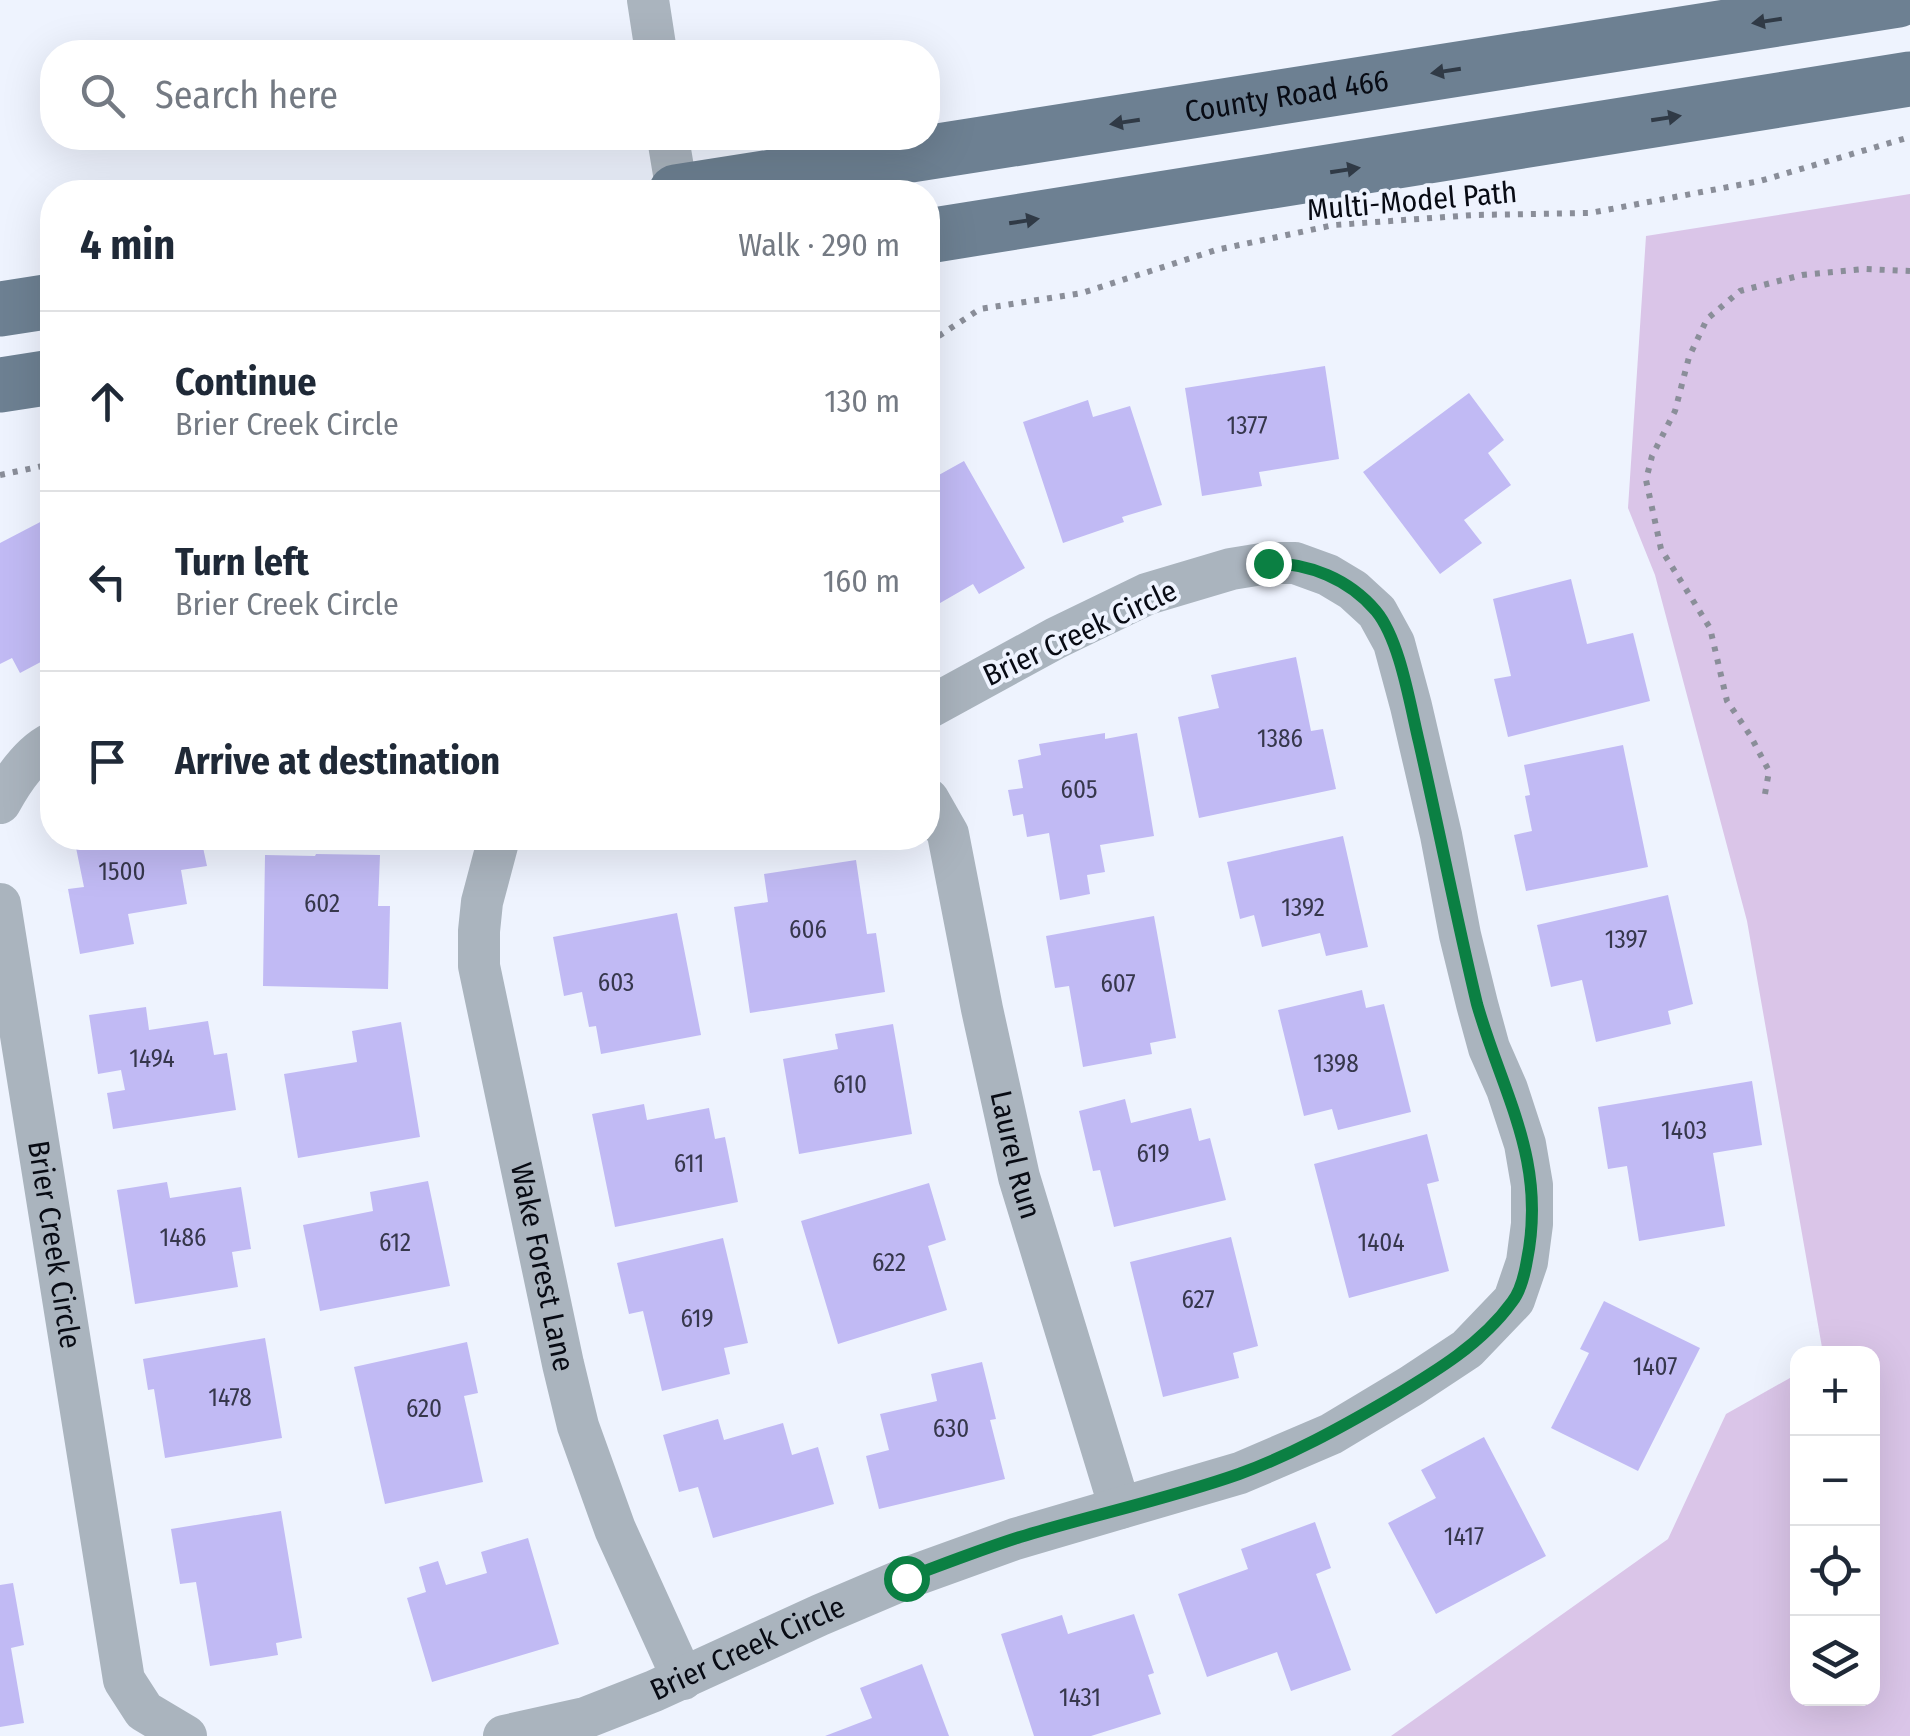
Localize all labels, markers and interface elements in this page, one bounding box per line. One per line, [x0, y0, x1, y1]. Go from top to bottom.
one-way arrow [1751, 13, 1782, 29]
search box [40, 40, 940, 150]
street label: County Road 466 [1182, 62, 1391, 130]
one-way arrow [1430, 64, 1461, 79]
icon: search [75, 68, 130, 123]
text: Search here [155, 72, 338, 118]
one-way arrow [1650, 110, 1682, 125]
one-way arrow [1108, 115, 1140, 130]
one-way arrow [1329, 161, 1361, 177]
street label: Multi-Model Path [1305, 174, 1519, 228]
one-way arrow [1008, 213, 1040, 228]
text: 4 min [80, 220, 175, 270]
text: Walk · 290 m [738, 226, 900, 264]
text: Continue [175, 359, 316, 405]
icon: ahead [80, 374, 135, 429]
text: 130 m [824, 382, 900, 420]
text: Brier Creek Circle [175, 405, 399, 443]
house number: 1377 [1226, 411, 1268, 441]
text: Turn left [175, 539, 309, 585]
route end [1246, 541, 1292, 587]
icon: left [80, 554, 135, 609]
text: 160 m [823, 562, 900, 600]
street label: Brier Creek Circle [977, 572, 1183, 694]
text: Brier Creek Circle [175, 585, 399, 623]
house number: 1386 [1257, 724, 1303, 754]
icon: arrive [80, 734, 135, 789]
text: Arrive at destination [175, 738, 500, 784]
house number: 605 [1061, 775, 1097, 805]
house number: 1500 [98, 857, 146, 887]
house number: 602 [304, 889, 340, 919]
house number: 1392 [1281, 893, 1325, 923]
house number: 606 [789, 915, 827, 945]
house number: 1397 [1605, 925, 1647, 955]
house number: 603 [598, 968, 634, 998]
house number: 607 [1100, 969, 1136, 999]
house number: 1494 [129, 1044, 175, 1074]
house number: 1398 [1313, 1049, 1359, 1079]
house number: 610 [833, 1070, 867, 1100]
street label: Laurel Run [982, 1087, 1049, 1223]
house number: 1403 [1661, 1116, 1707, 1146]
street label: Brier Creek Circle [20, 1138, 89, 1351]
house number: 619 [1136, 1139, 1170, 1169]
house number: 611 [674, 1149, 704, 1179]
street label: Wake Forest Lane [503, 1159, 582, 1375]
house number: 1486 [160, 1223, 206, 1253]
house number: 612 [379, 1228, 411, 1258]
house number: 1404 [1358, 1228, 1404, 1258]
house number: 622 [872, 1248, 906, 1278]
house number: 627 [1181, 1285, 1215, 1315]
house number: 619 [680, 1304, 714, 1334]
map controls [1790, 1346, 1880, 1706]
button: + [1790, 1346, 1880, 1436]
house number: 1407 [1633, 1352, 1677, 1382]
house number: 1478 [208, 1383, 252, 1413]
house number: 620 [406, 1394, 442, 1424]
house number: 630 [933, 1414, 969, 1444]
button: − [1790, 1436, 1880, 1526]
house number: 1417 [1444, 1522, 1484, 1552]
button: locate [1790, 1526, 1880, 1616]
route start [884, 1556, 930, 1602]
street label: Brier Creek Circle [645, 1589, 850, 1708]
button: layers [1790, 1616, 1880, 1706]
house number: 1431 [1059, 1683, 1101, 1713]

